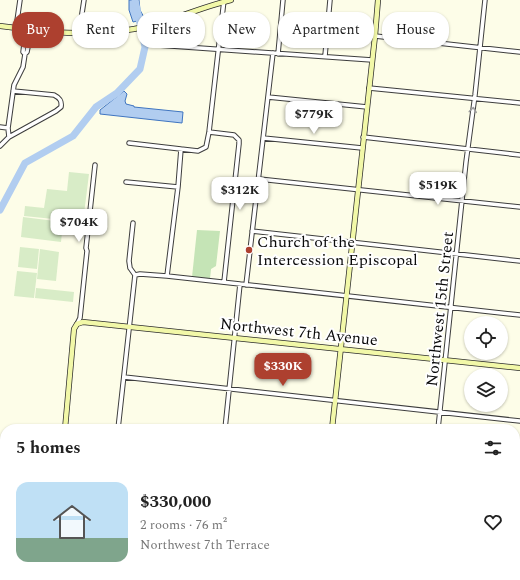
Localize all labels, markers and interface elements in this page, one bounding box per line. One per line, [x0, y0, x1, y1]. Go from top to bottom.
chip: Buy [12, 12, 64, 48]
chip: Rent [72, 12, 129, 48]
chip: Filters [137, 12, 205, 48]
chip: New [213, 12, 270, 48]
chip: Apartment [278, 12, 374, 48]
chip: House [382, 12, 449, 48]
pin: $779K [286, 101, 342, 135]
text: $779K [294, 104, 334, 124]
one-way arrow [468, 107, 477, 113]
pin: $519K [410, 172, 466, 206]
text: $519K [418, 175, 458, 195]
pin: $312K [212, 177, 268, 211]
text: $312K [220, 180, 260, 200]
pin: $704K [51, 209, 107, 243]
text: $704K [59, 212, 99, 232]
place label: Church of the Intercession Episcopal [257, 230, 418, 272]
street label: Northwest 15th Street [420, 230, 460, 388]
marker: Church of the Intercession Episcopal [244, 245, 254, 255]
street label: Northwest 7th Avenue [219, 312, 379, 352]
map controls [464, 316, 508, 412]
button: locate [464, 316, 508, 360]
pin: $330K [255, 353, 311, 387]
text: $330K [263, 356, 303, 376]
button: layers [464, 368, 508, 412]
text: 5 homes [16, 435, 81, 461]
icon: filters [482, 437, 504, 459]
text: $330,000 [140, 489, 211, 515]
icon: home [48, 498, 96, 546]
icon: heart [482, 511, 504, 533]
text: 2 rooms · 76 m² [140, 515, 227, 535]
text: Northwest 7th Terrace [140, 535, 270, 555]

